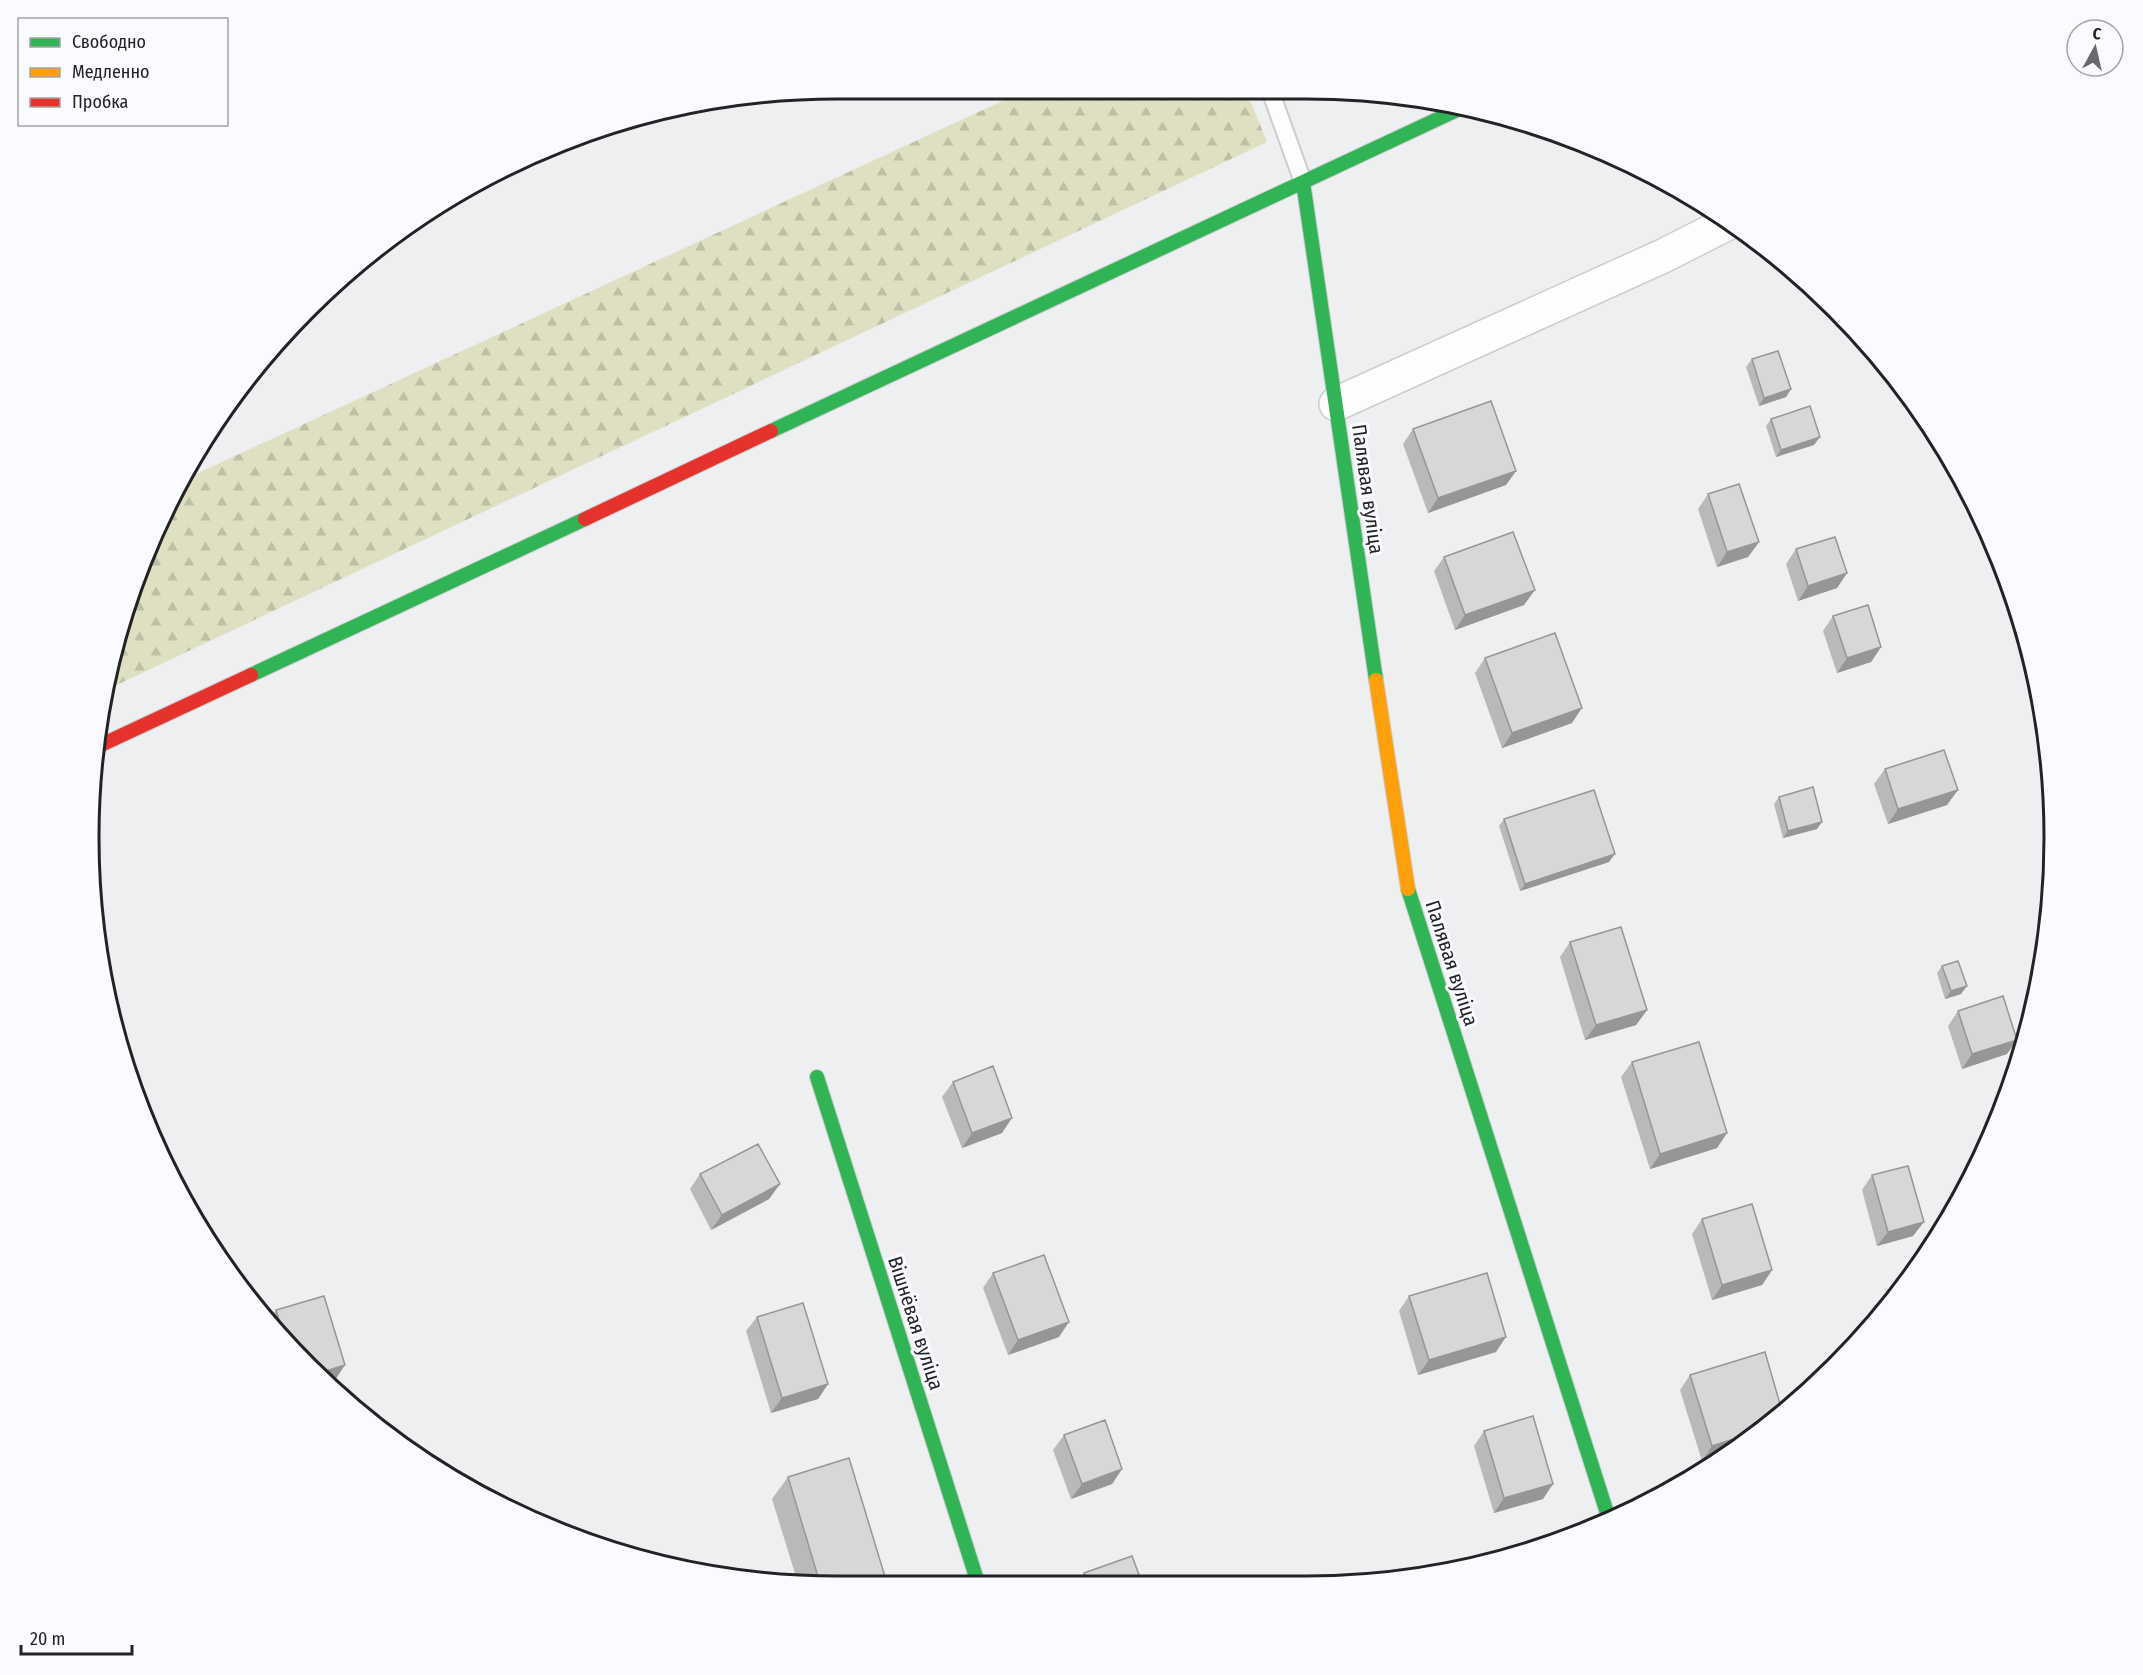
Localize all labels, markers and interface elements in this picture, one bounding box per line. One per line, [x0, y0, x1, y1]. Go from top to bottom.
legend [18, 18, 228, 126]
north arrow [2065, 18, 2125, 78]
text: С [2092, 24, 2103, 44]
text: Свободно [72, 31, 146, 53]
text: Медленно [72, 61, 150, 83]
text: Пробка [72, 91, 128, 113]
street label: Палявая вуліца [1347, 423, 1389, 555]
street label: Палявая вуліца [1420, 897, 1484, 1029]
street label: Вішнёвая вуліца [883, 1253, 949, 1393]
scale bar [21, 1618, 132, 1656]
text: 20 m [30, 1628, 65, 1650]

